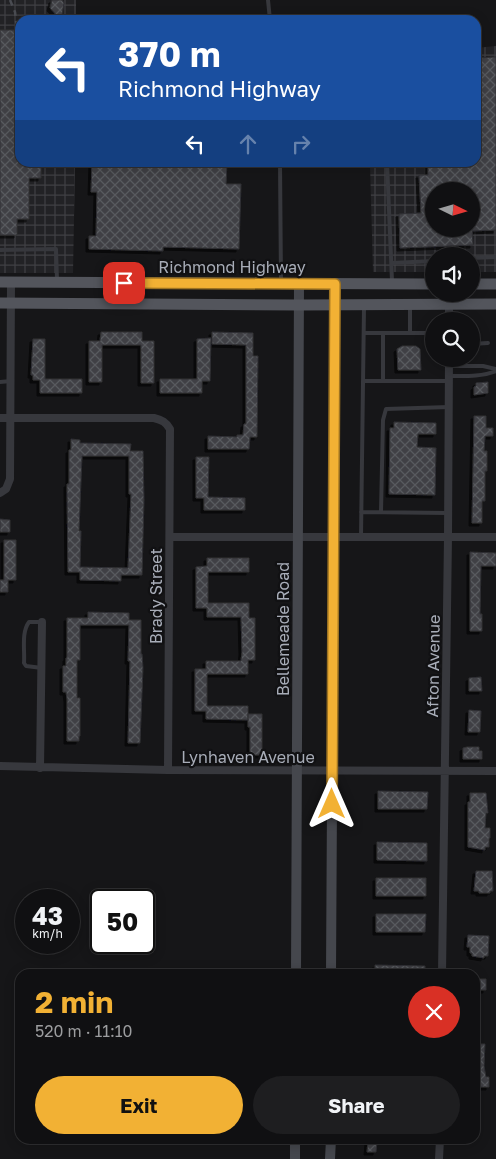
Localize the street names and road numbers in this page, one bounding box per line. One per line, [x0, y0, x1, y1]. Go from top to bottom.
street label: Richmond Highway [158, 257, 306, 277]
street label: Brady Street [146, 548, 166, 644]
street label: Bellemeade Road [273, 562, 293, 696]
street label: Afton Avenue [422, 614, 444, 718]
street label: Lynhaven Avenue [181, 747, 315, 767]

